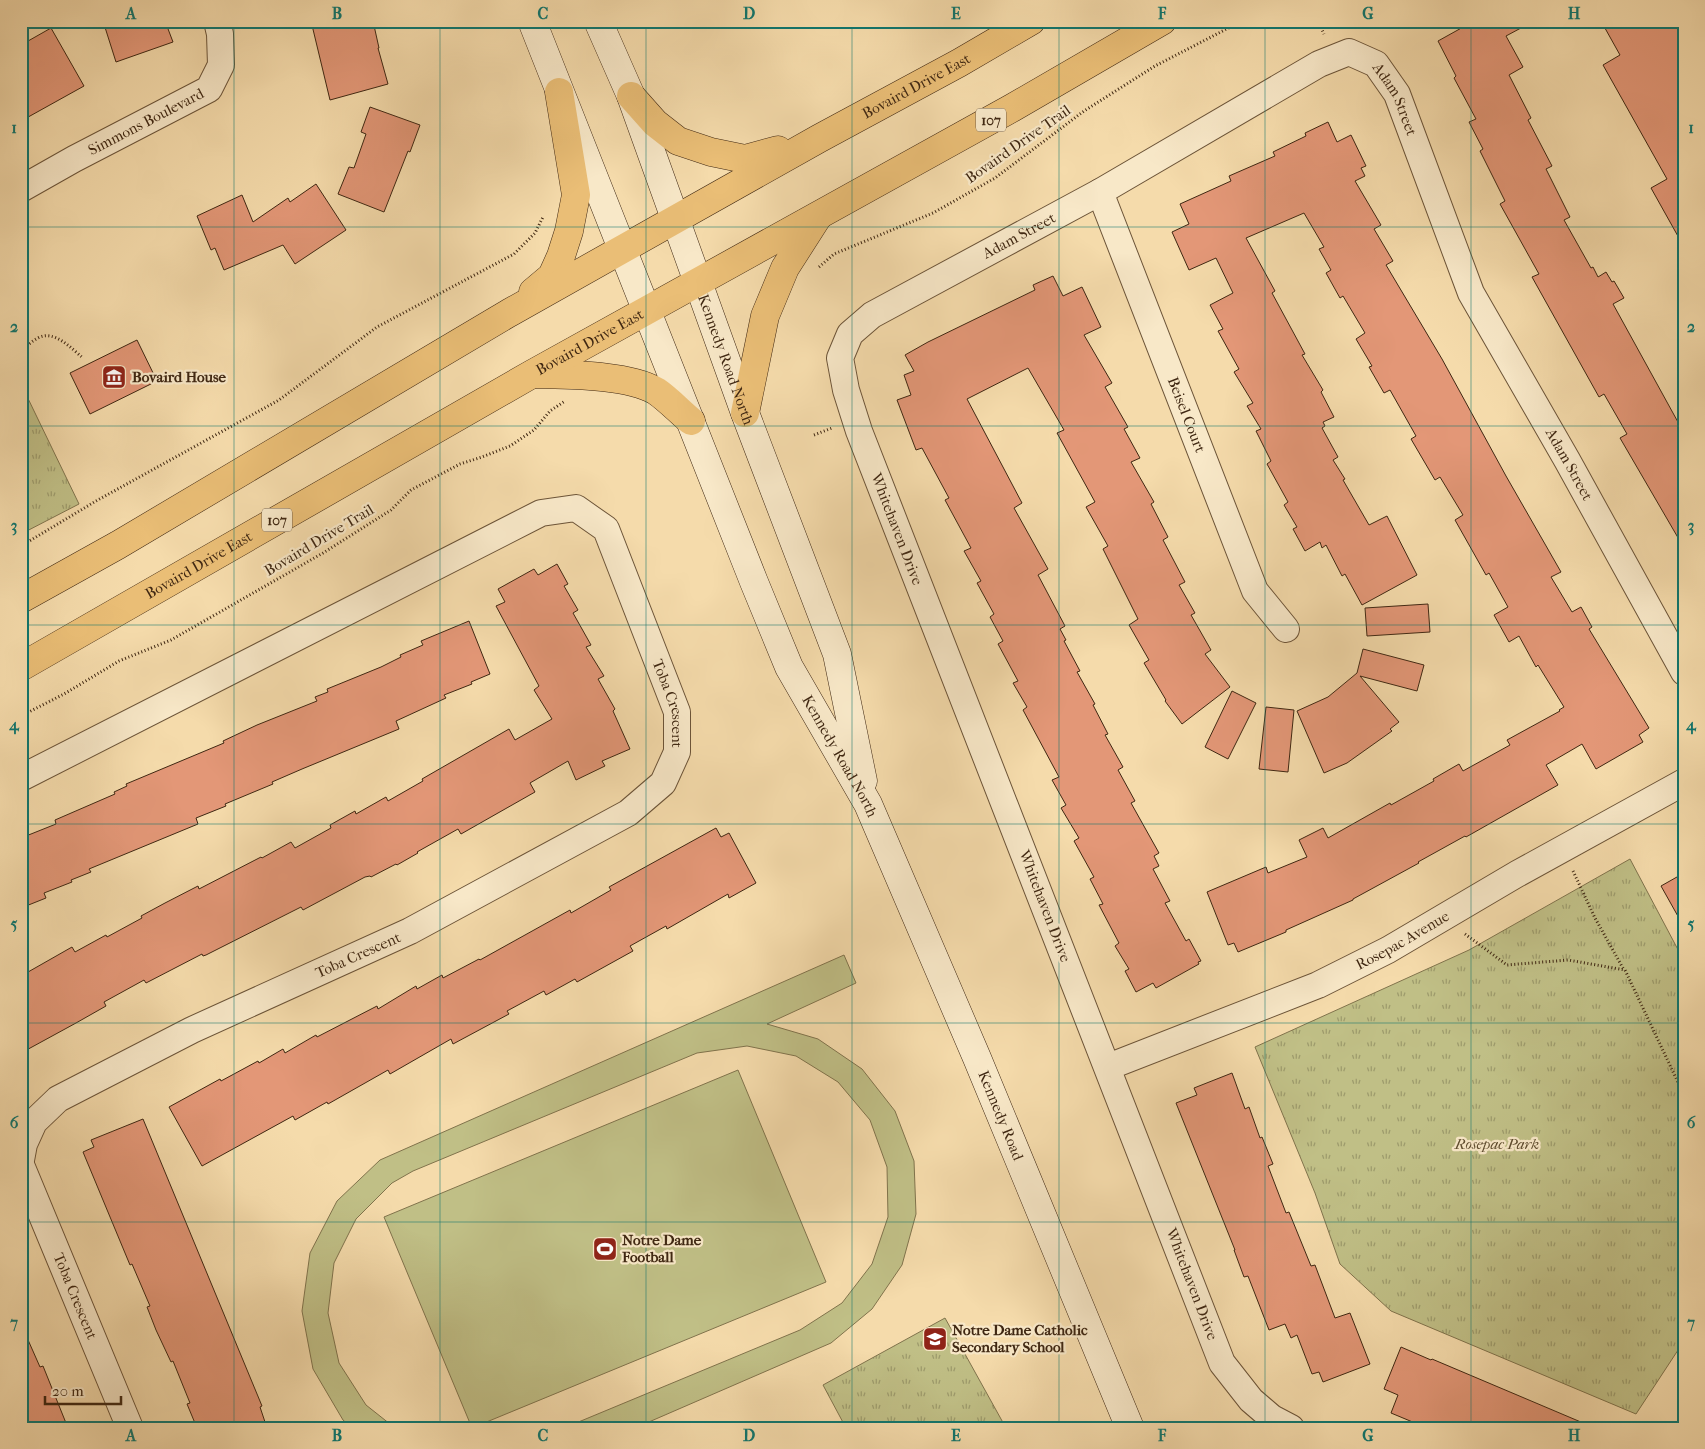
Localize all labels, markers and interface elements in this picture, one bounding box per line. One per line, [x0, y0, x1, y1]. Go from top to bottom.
text: A [125, 4, 137, 23]
text: B [332, 4, 342, 23]
text: C [538, 4, 549, 23]
text: D [743, 4, 755, 23]
text: E [951, 4, 961, 23]
text: F [1157, 4, 1167, 23]
text: G [1362, 4, 1374, 23]
text: H [1568, 4, 1581, 23]
street label: Bovaird Drive East [859, 49, 974, 123]
street label: Adam Street [1368, 58, 1421, 139]
street label: Simmons Boulevard [85, 84, 208, 159]
street label: Bovaird Drive Trail [962, 101, 1074, 187]
road number: 107 [976, 108, 1006, 132]
text: 1 [11, 118, 17, 137]
text: 1 [1688, 118, 1694, 137]
street label: Adam Street [979, 208, 1059, 263]
street label: Kennedy Road North [694, 292, 758, 428]
street label: Bovaird Drive East [533, 305, 647, 379]
text: 2 [10, 317, 18, 336]
text: 2 [1687, 317, 1695, 336]
museum icon: Bovaird House [101, 364, 127, 390]
place label: Bovaird House [132, 368, 227, 386]
street label: Beisel Court [1164, 374, 1210, 456]
street label: Adam Street [1541, 424, 1597, 504]
street label: Whitehaven Drive [867, 470, 927, 588]
street label: Bovaird Drive Trail [261, 500, 377, 580]
road number: 107 [262, 508, 292, 532]
text: 3 [11, 516, 17, 536]
text: 3 [1688, 516, 1694, 536]
street label: Bovaird Drive East [142, 527, 256, 603]
street label: Toba Crescent [648, 657, 686, 749]
street label: Kennedy Road North [798, 692, 882, 820]
text: 4 [8, 715, 20, 735]
text: 4 [1685, 715, 1697, 735]
street label: Whitehaven Drive [1015, 847, 1075, 965]
street label: Rosepac Avenue [1353, 907, 1453, 974]
text: 5 [11, 914, 18, 933]
text: 5 [1688, 914, 1695, 933]
street label: Toba Crescent [313, 928, 404, 982]
street label: Kennedy Road [974, 1068, 1028, 1164]
text: 6 [10, 1113, 19, 1132]
text: 6 [1687, 1113, 1696, 1132]
park label: Rosepac Park [1454, 1135, 1539, 1153]
street label: Whitehaven Drive [1162, 1225, 1222, 1343]
place label: Notre Dame Football [621, 1231, 702, 1266]
sports icon: Notre Dame Football [592, 1236, 618, 1262]
street label: Toba Crescent [50, 1250, 101, 1343]
text: 7 [9, 1313, 18, 1332]
text: 7 [1686, 1313, 1695, 1332]
place label: Notre Dame Catholic Secondary School [952, 1321, 1088, 1356]
school or university icon: Notre Dame Catholic Secondary School [922, 1326, 948, 1352]
scale bar [45, 1374, 121, 1406]
text: 20 m [52, 1382, 84, 1400]
text: A [125, 1426, 137, 1445]
text: B [332, 1426, 342, 1445]
text: C [538, 1426, 549, 1445]
text: D [743, 1426, 755, 1445]
text: E [951, 1426, 961, 1445]
text: F [1157, 1426, 1167, 1445]
text: G [1362, 1426, 1374, 1445]
text: H [1568, 1426, 1581, 1445]

